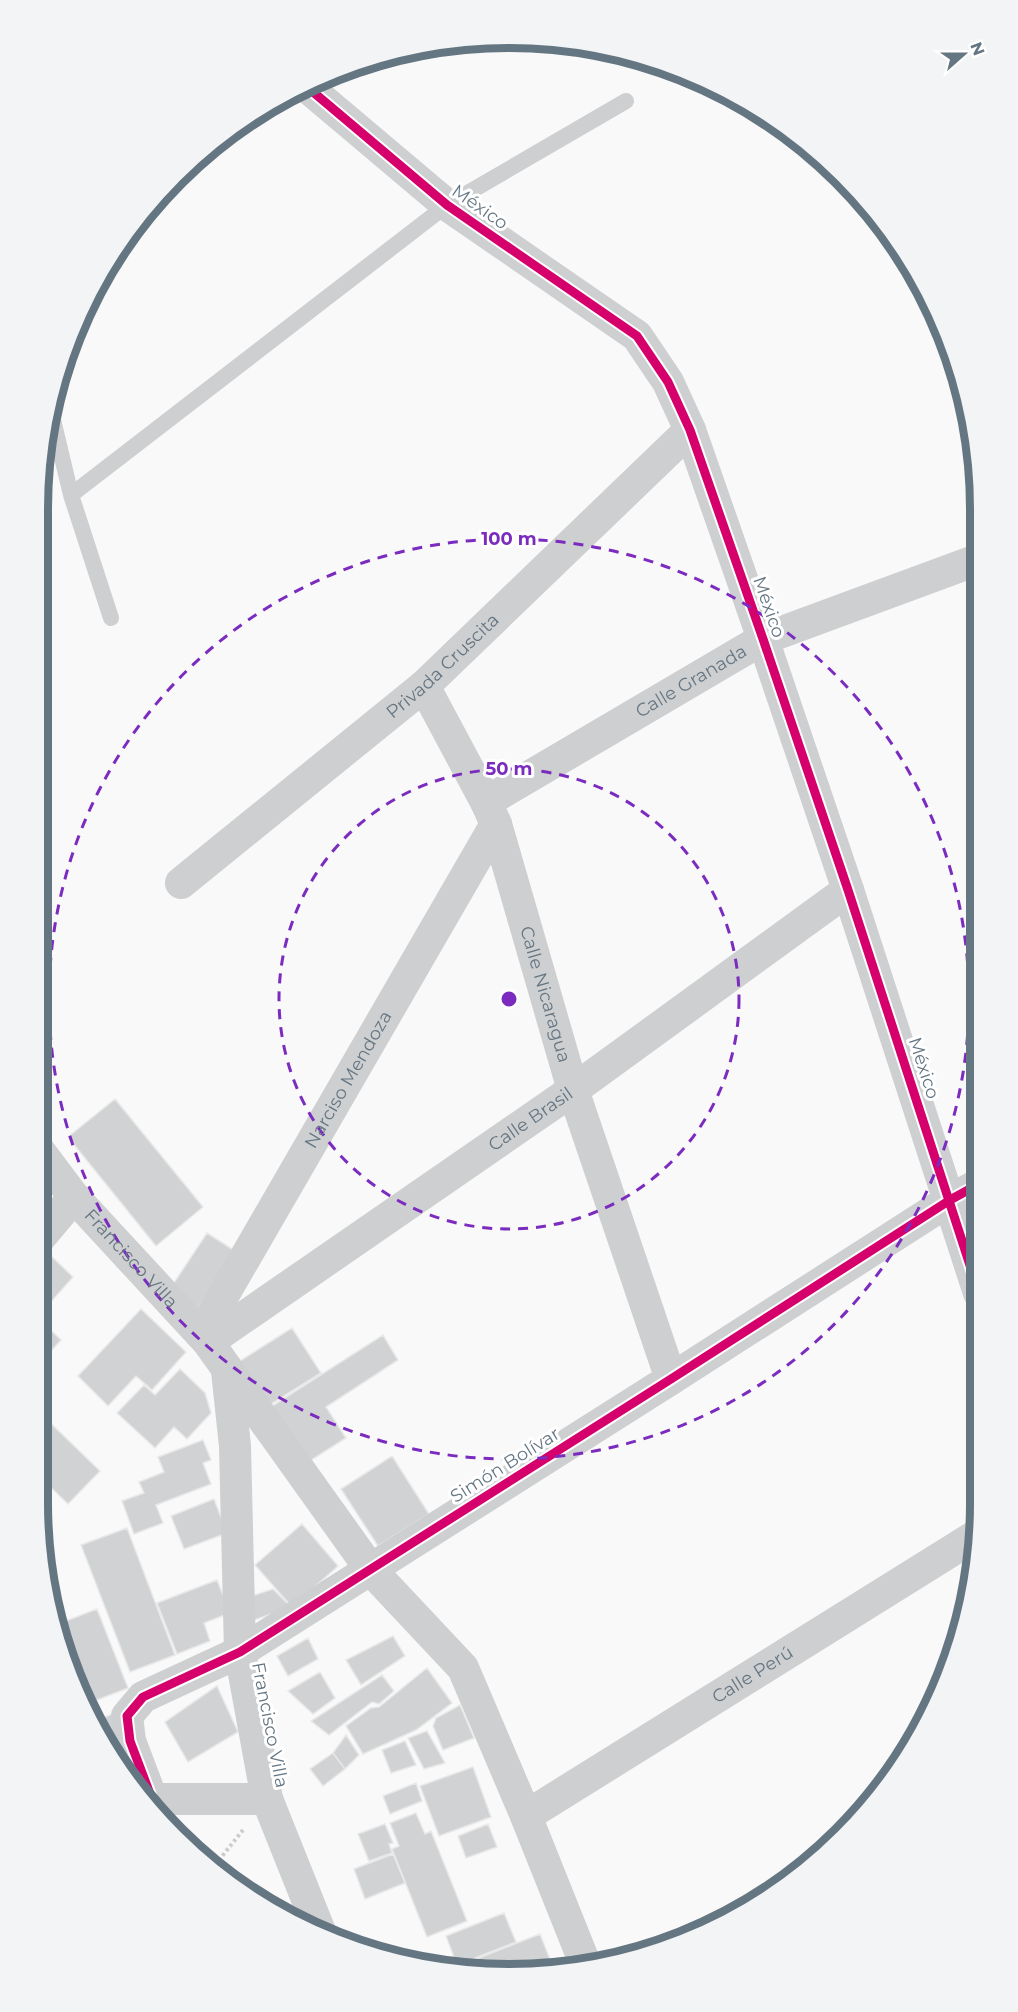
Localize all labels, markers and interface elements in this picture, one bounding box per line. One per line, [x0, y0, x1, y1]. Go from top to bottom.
north arrow [934, 24, 994, 84]
text: N [966, 39, 989, 58]
street label: México [448, 180, 512, 234]
text: 100 m [481, 528, 537, 550]
street label: México [748, 573, 790, 641]
street label: Privada Cruscita [382, 609, 504, 723]
street label: Calle Granada [632, 640, 751, 723]
text: 50 m [486, 758, 532, 780]
street label: Calle Nicaragua [515, 924, 575, 1065]
centre of rings [499, 989, 519, 1009]
street label: Narciso Mendoza [300, 1007, 397, 1152]
street label: México [904, 1034, 944, 1102]
street label: Calle Brasil [484, 1082, 577, 1156]
street label: Francisco Villa [80, 1204, 182, 1313]
street label: Simón Bolívar [446, 1423, 564, 1507]
street label: Calle Perú [708, 1641, 797, 1708]
street label: Francisco Villa [247, 1660, 293, 1790]

